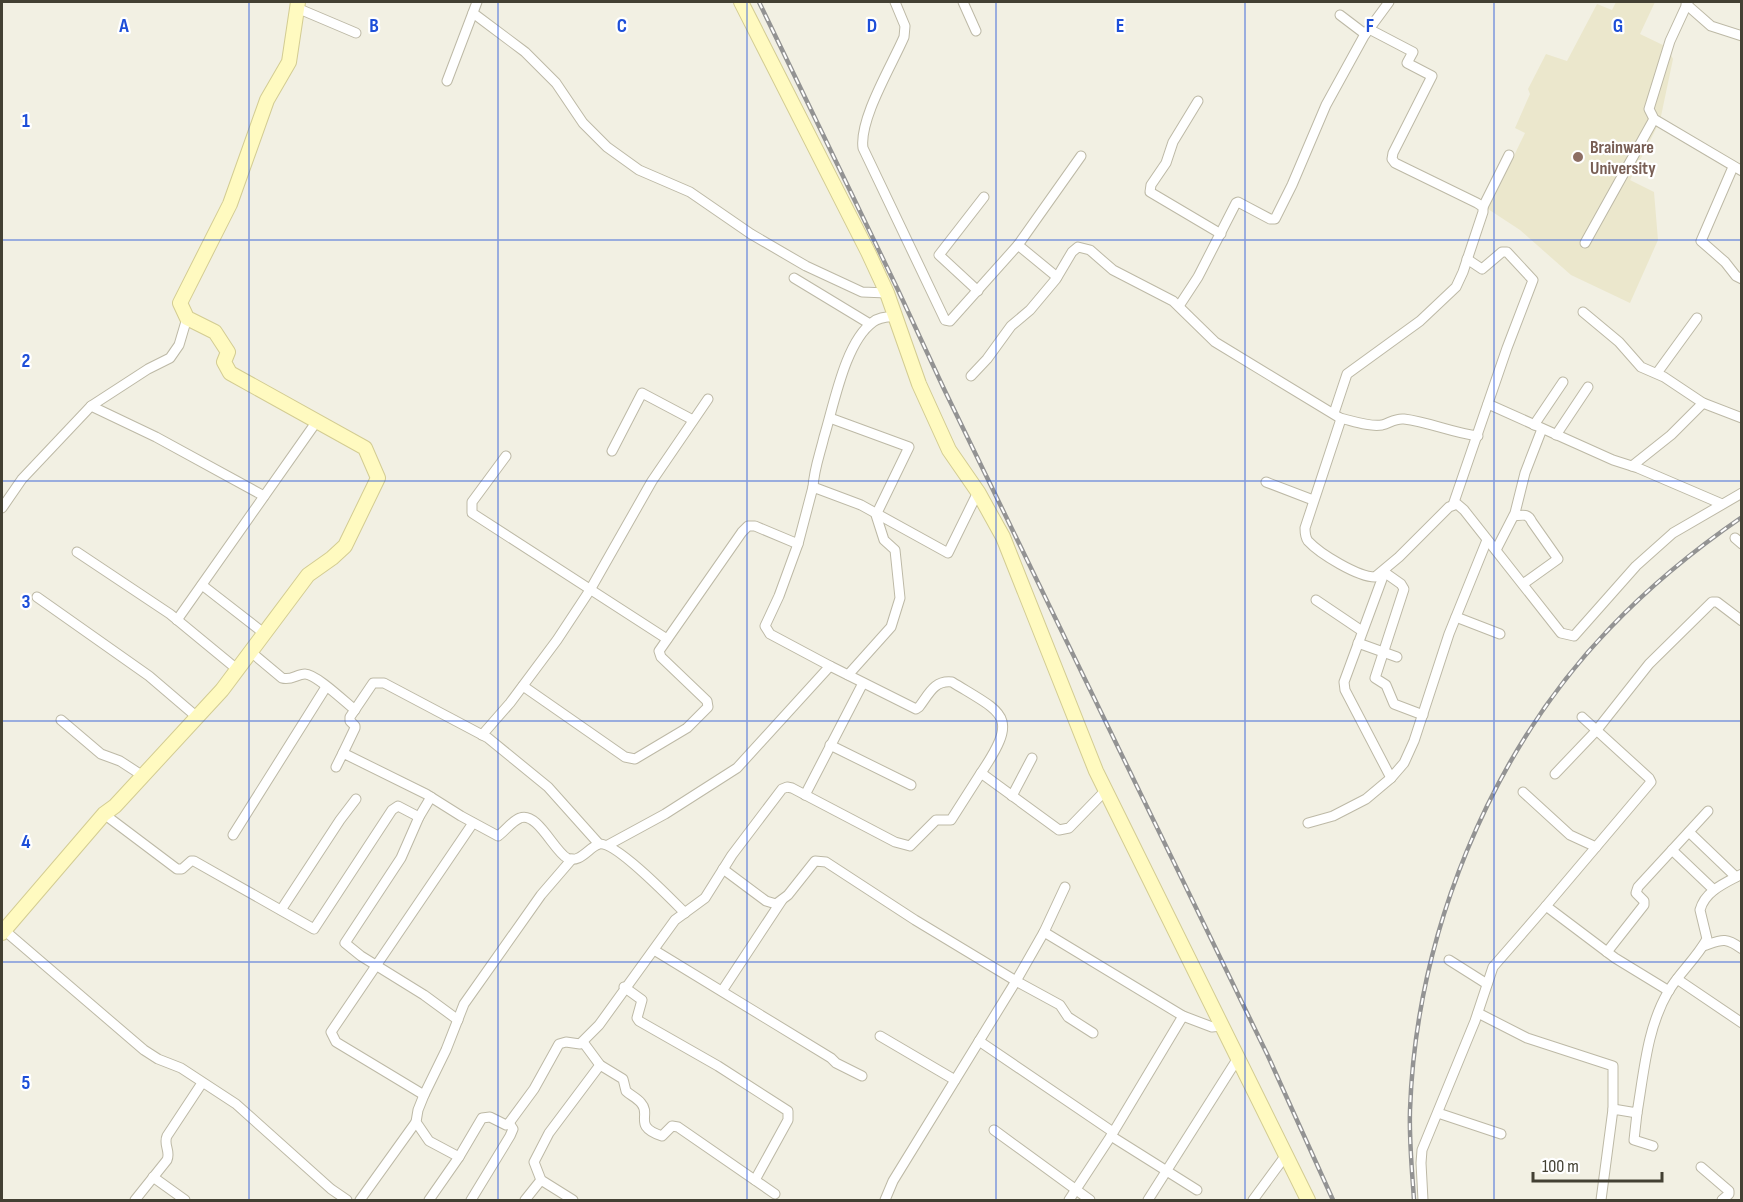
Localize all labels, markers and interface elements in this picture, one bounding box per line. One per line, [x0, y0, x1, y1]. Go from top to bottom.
text: A [118, 14, 129, 38]
text: B [369, 14, 379, 38]
text: C [617, 14, 627, 38]
text: D [867, 14, 877, 38]
text: E [1116, 14, 1124, 38]
text: F [1366, 14, 1374, 38]
text: G [1613, 14, 1623, 38]
text: 1 [22, 109, 30, 133]
place label: Brainware University [1590, 137, 1656, 179]
marker: Brainware University [1571, 150, 1585, 164]
text: 2 [22, 349, 30, 373]
text: 3 [22, 590, 31, 614]
text: 4 [21, 830, 31, 854]
text: 5 [22, 1071, 31, 1095]
scale bar [1533, 1145, 1662, 1183]
text: 100 m [1542, 1156, 1579, 1177]

